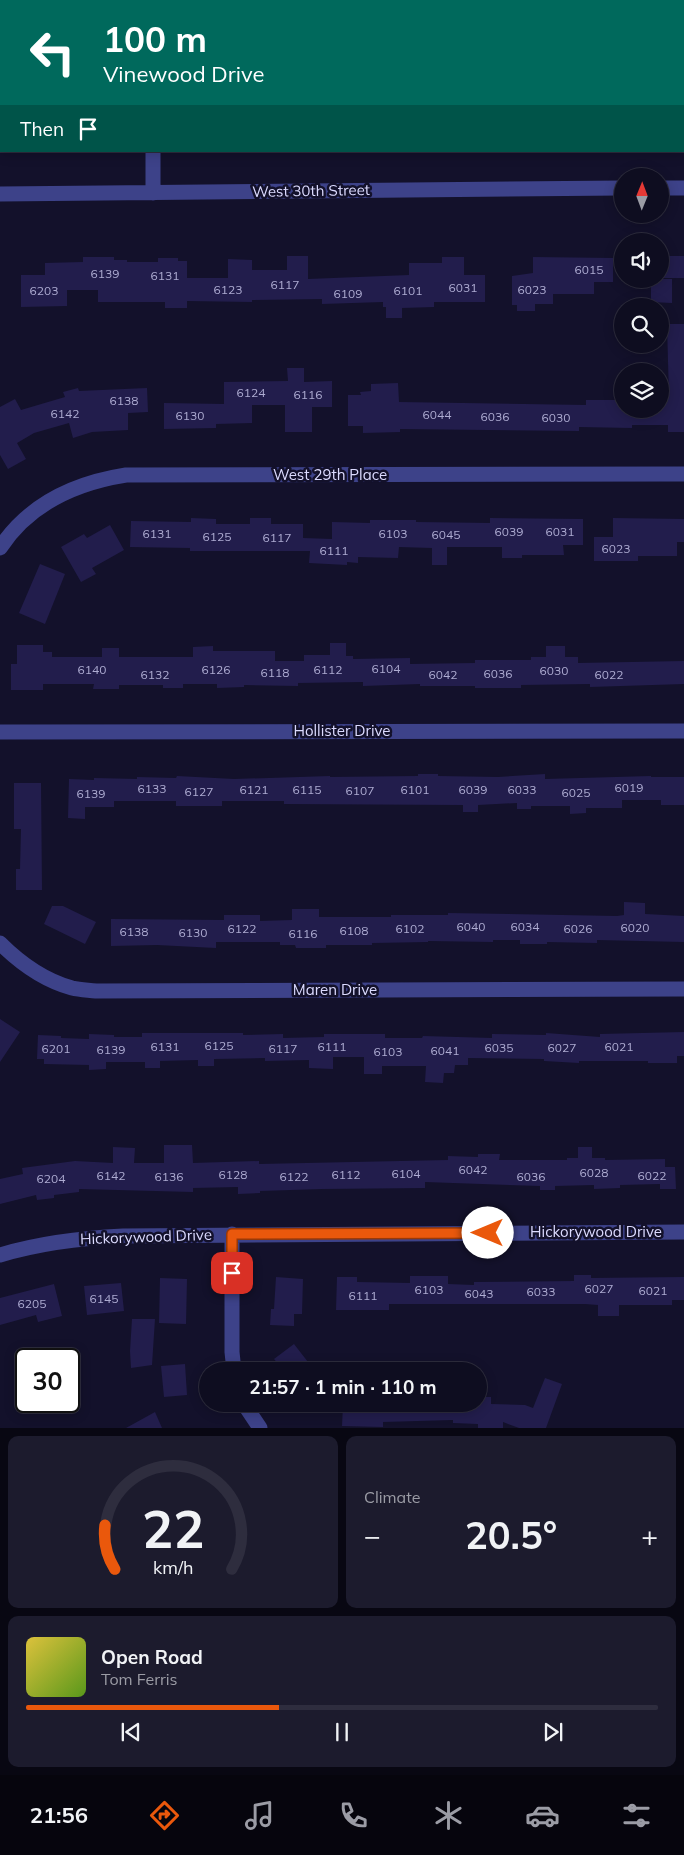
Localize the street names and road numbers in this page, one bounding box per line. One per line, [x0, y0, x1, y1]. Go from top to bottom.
street label: West 30th Street [252, 180, 370, 201]
street label: West 29th Place [273, 465, 387, 484]
street label: Hollister Drive [293, 721, 391, 740]
street label: Maren Drive [293, 980, 377, 999]
street label: Hickorywood Drive [530, 1222, 662, 1241]
street label: Hickorywood Drive [80, 1225, 212, 1248]

